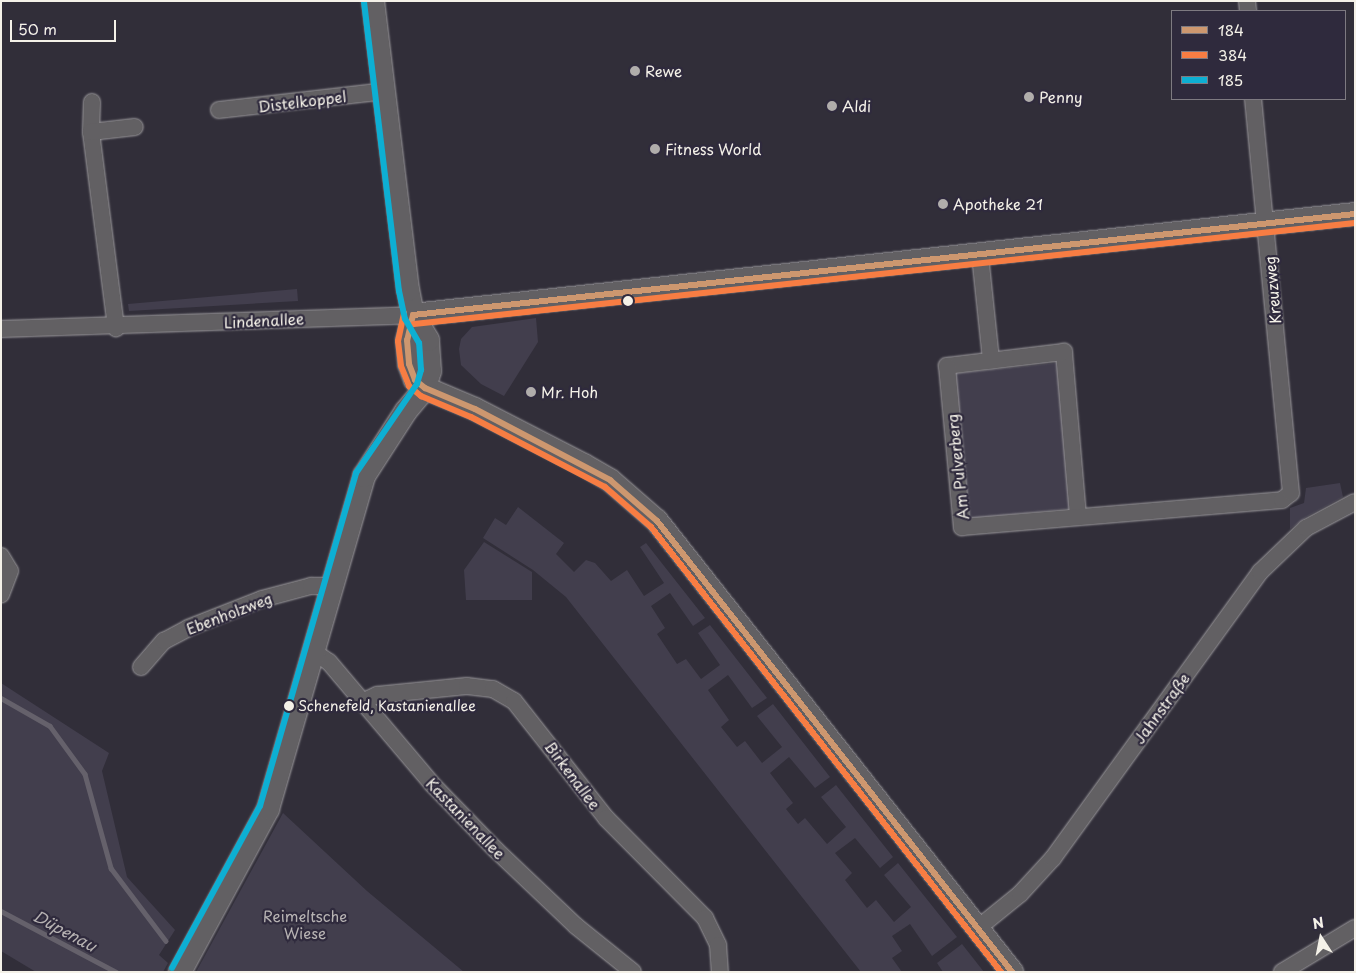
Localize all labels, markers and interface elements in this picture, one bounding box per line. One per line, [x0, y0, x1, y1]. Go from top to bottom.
scale bar [12, 10, 119, 42]
legend [1171, 10, 1346, 100]
text: 50 m [18, 17, 57, 40]
text: 184 [1218, 18, 1244, 41]
text: 384 [1218, 43, 1247, 66]
place label: Rewe [645, 62, 682, 80]
marker: Rewe [629, 65, 641, 77]
text: 185 [1218, 68, 1243, 91]
street label: Distelkoppel [257, 87, 347, 115]
place label: Penny [1039, 88, 1083, 106]
marker: Penny [1023, 91, 1035, 103]
place label: Aldi [842, 97, 871, 115]
marker: Aldi [826, 100, 838, 112]
place label: Fitness World [665, 140, 762, 158]
marker: Fitness World [649, 143, 661, 155]
place label: Apotheke 21 [953, 195, 1044, 213]
marker: Apotheke 21 [937, 198, 949, 210]
street label: Kreuzweg [1260, 255, 1284, 325]
unlabelled marker [623, 296, 633, 306]
street label: Lindenallee [223, 309, 305, 331]
place label: Mr. Hoh [541, 383, 599, 401]
marker: Mr. Hoh [525, 386, 537, 398]
street label: Am Pulverberg [942, 413, 972, 521]
street label: Ebenholzweg [184, 588, 274, 638]
street label: Jahnstraße [1129, 669, 1193, 747]
place label: Schenefeld, Kastanienallee [298, 698, 477, 714]
marker: Schenefeld, Kastanienallee [284, 701, 294, 711]
street label: Birkenallee [542, 737, 604, 813]
street label: Kastanienallee [423, 774, 509, 862]
water label: Düpenau [30, 905, 100, 955]
park label: Reimeltsche Wiese [263, 906, 347, 941]
text: N [1311, 911, 1325, 934]
north arrow [1296, 913, 1346, 963]

